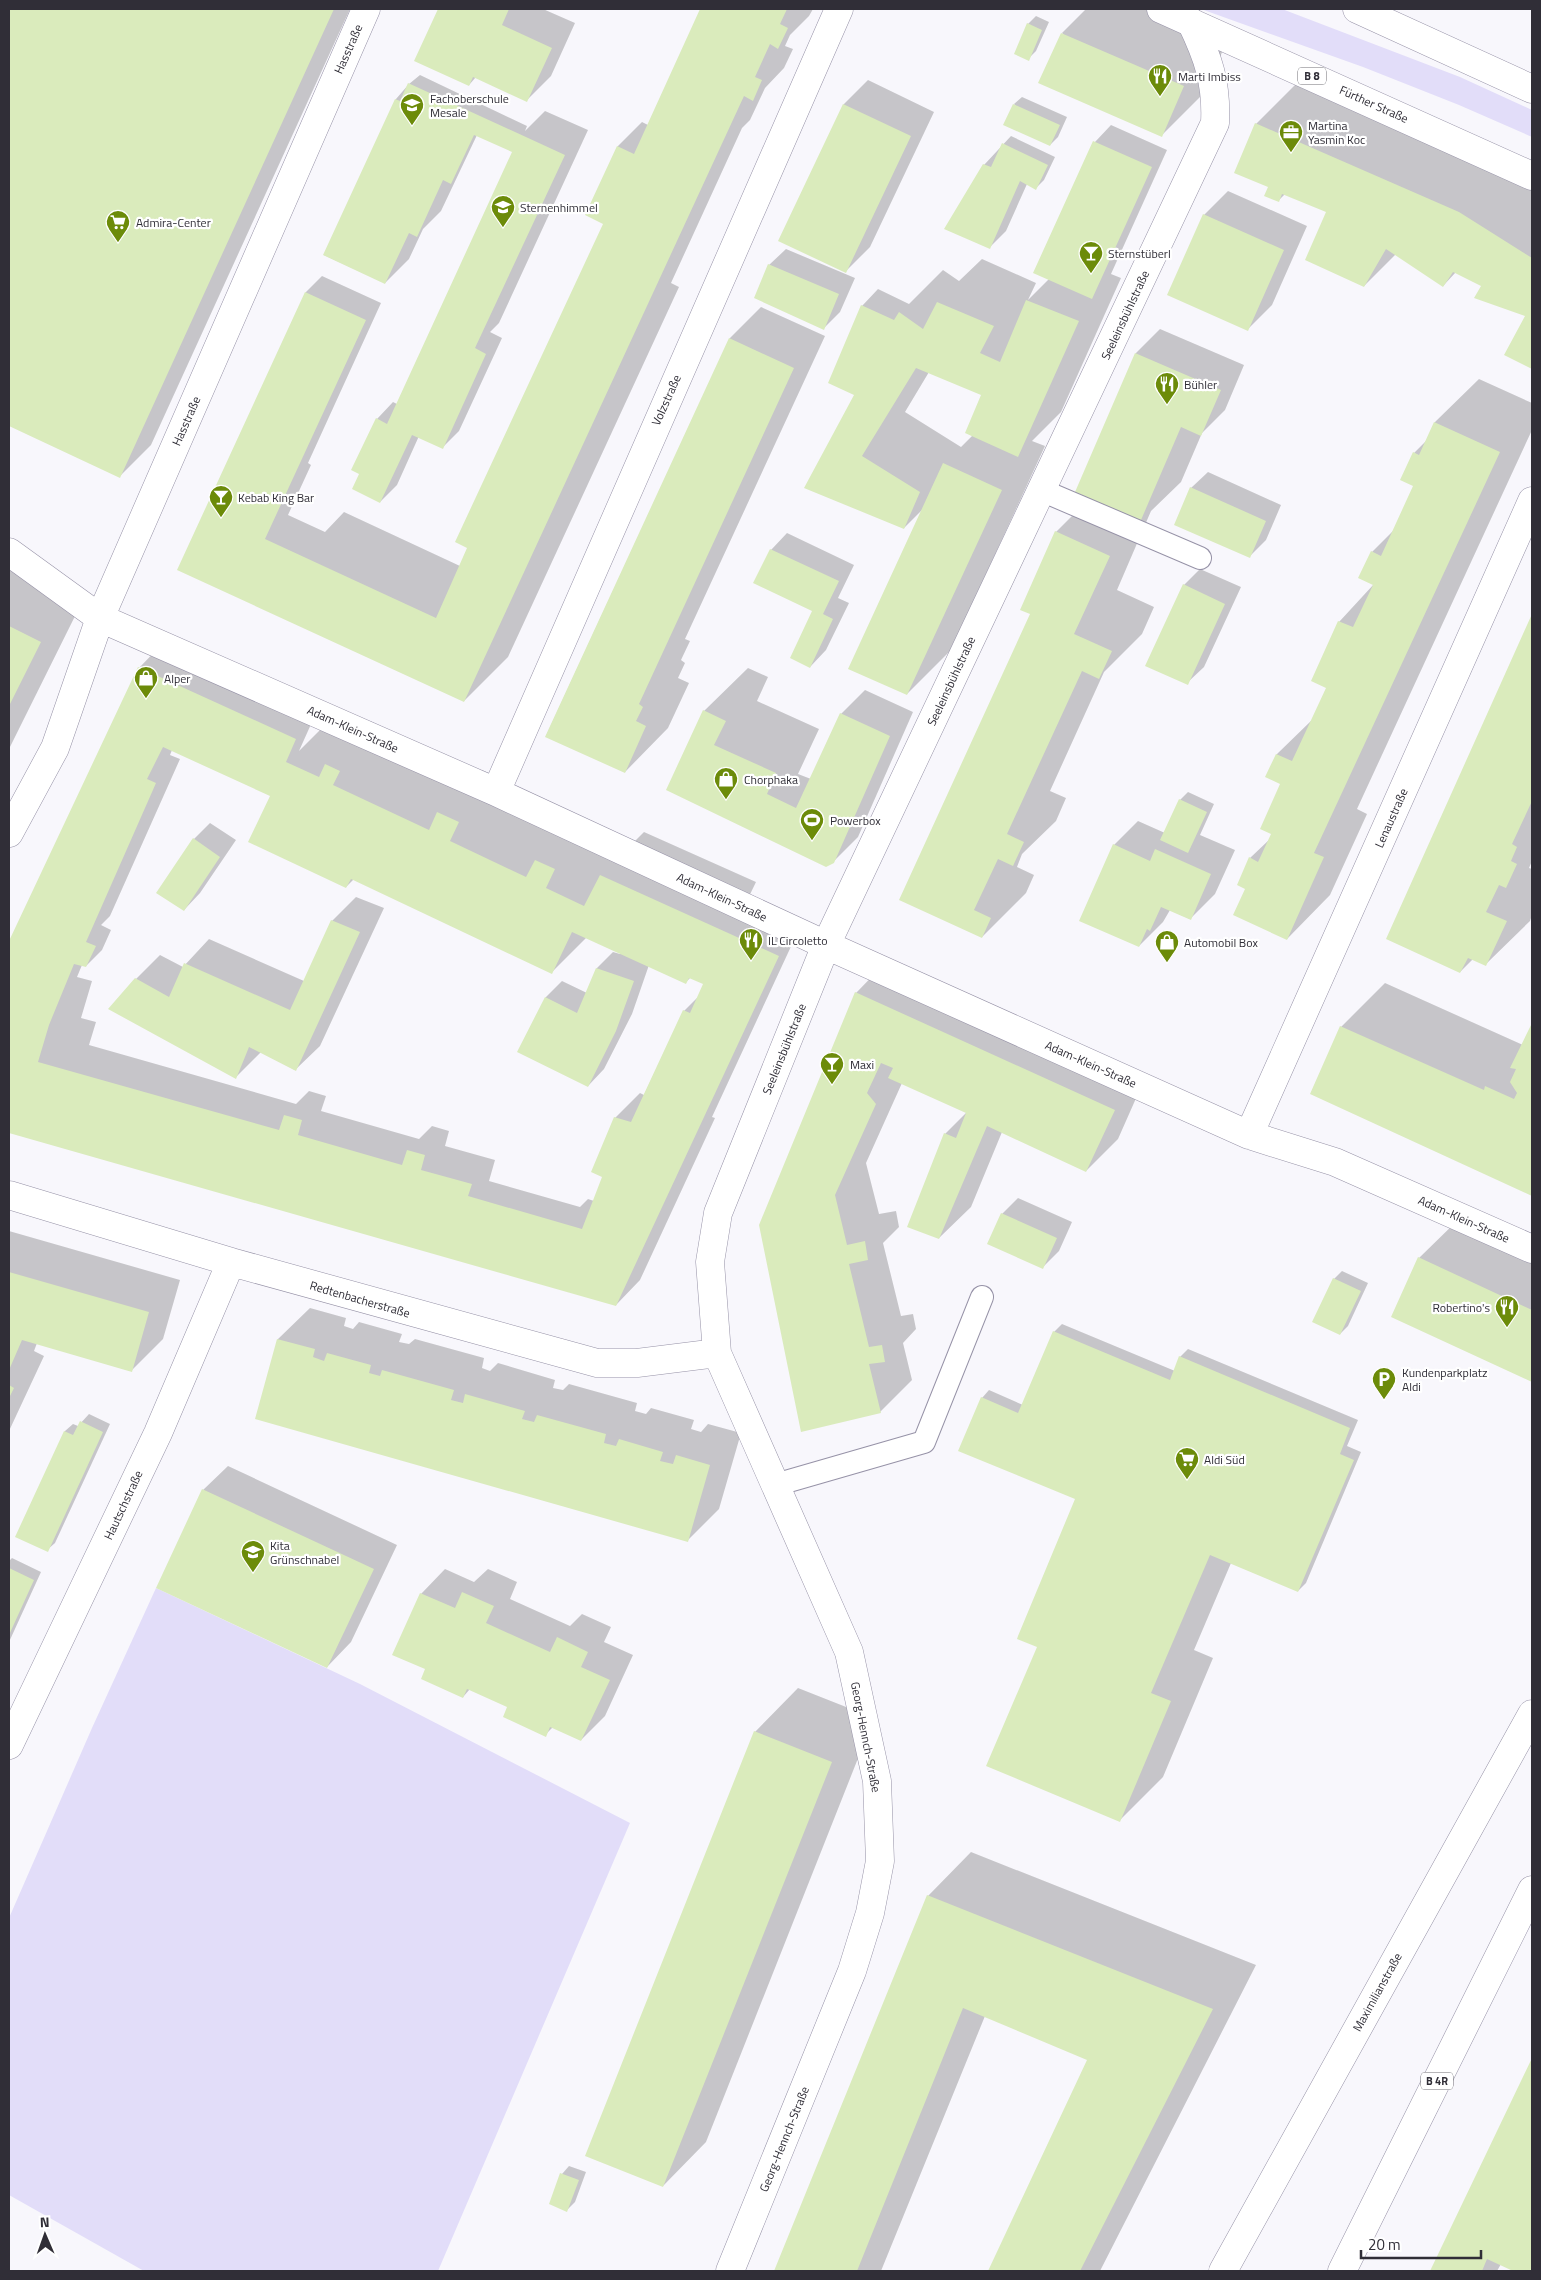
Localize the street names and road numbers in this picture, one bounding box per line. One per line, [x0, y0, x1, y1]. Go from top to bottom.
street label: Hasstraße [329, 21, 367, 77]
road number: B 8 [1298, 68, 1326, 84]
street label: Fürther Straße [1336, 80, 1412, 128]
street label: Seeleinsbühlstraße [1096, 267, 1154, 363]
street label: Volzstraße [646, 371, 686, 429]
street label: Hasstraße [167, 393, 205, 449]
street label: Seeleinsbühlstraße [922, 633, 980, 729]
street label: Adam-Klein-Straße [304, 700, 402, 758]
street label: Lenaustraße [1369, 785, 1413, 851]
street label: Adam-Klein-Straße [674, 868, 770, 926]
street label: Seeleinsbühlstraße [757, 1001, 811, 1097]
street label: Adam-Klein-Straße [1042, 1035, 1140, 1093]
street label: Adam-Klein-Straße [1415, 1190, 1513, 1248]
street label: Redtenbacherstraße [308, 1276, 412, 1322]
street label: Hautschstraße [99, 1467, 147, 1543]
street label: Georg-Hennch-Straße [846, 1680, 886, 1794]
street label: Maximilianstraße [1347, 1949, 1407, 2035]
road number: B 4R [1421, 2072, 1453, 2090]
street label: Georg-Hennch-Straße [754, 2083, 814, 2195]

